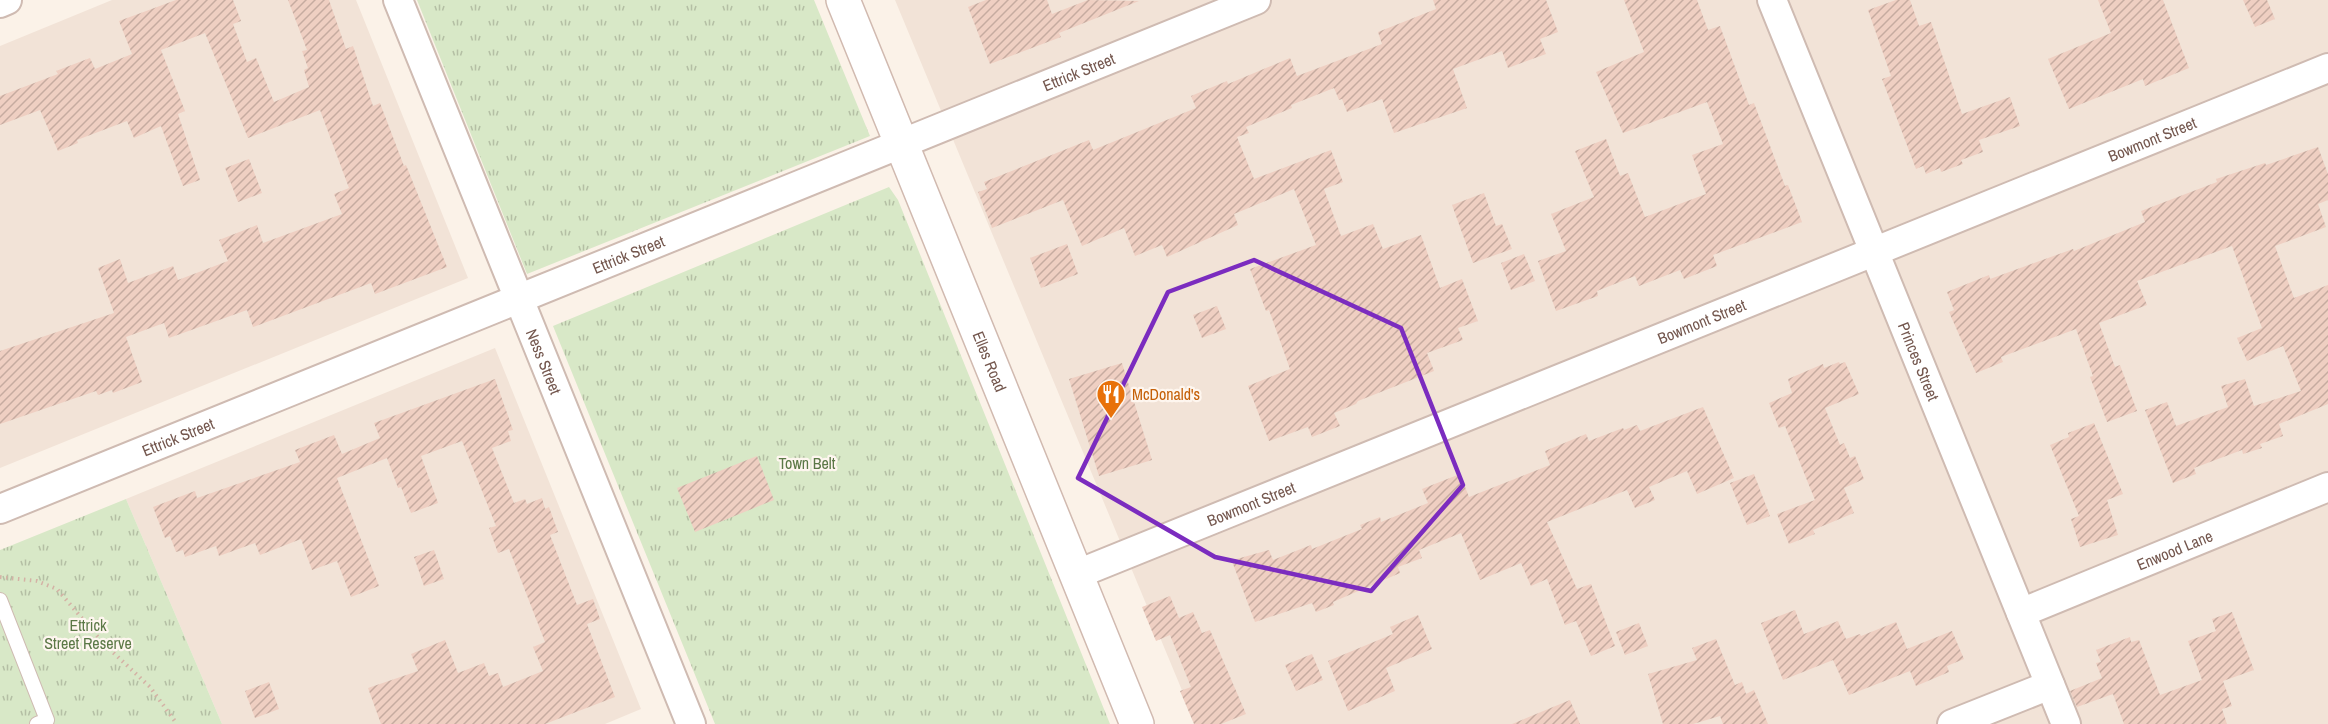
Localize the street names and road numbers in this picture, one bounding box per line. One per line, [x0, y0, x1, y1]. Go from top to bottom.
street label: Ettrick Street [1039, 47, 1118, 96]
street label: Bowmont Street [2105, 111, 2200, 167]
street label: Ettrick Street [589, 230, 668, 279]
street label: Bowmont Street [1654, 294, 1749, 349]
street label: Princes Street [1893, 319, 1945, 404]
street label: Ness Street [521, 326, 567, 398]
street label: Elles Road [968, 328, 1012, 395]
street label: Ettrick Street [139, 412, 218, 461]
street label: Bowmont Street [1204, 476, 1299, 531]
street label: Enwood Lane [2133, 525, 2216, 575]

